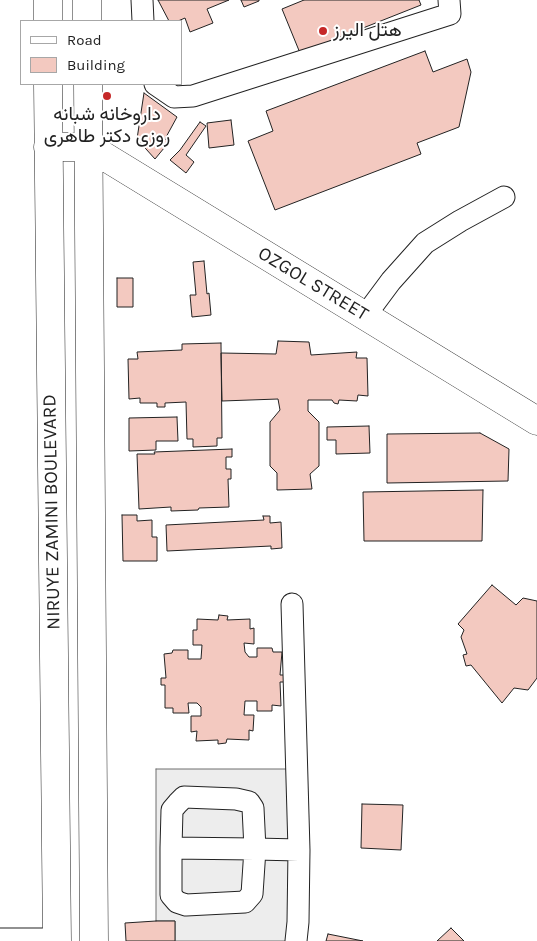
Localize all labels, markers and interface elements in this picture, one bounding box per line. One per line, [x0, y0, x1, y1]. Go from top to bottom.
legend [20, 20, 182, 85]
place label: هتل الیرز [333, 20, 402, 42]
marker: هتل الیرز [317, 25, 329, 37]
text: Road [67, 31, 102, 49]
text: Building [67, 56, 125, 74]
marker: داروخانه شبانه روزی دکتر طاهری [101, 90, 113, 102]
place label: داروخانه شبانه روزی دکتر طاهری [44, 104, 170, 148]
street label: OZGOL STREET [254, 242, 372, 326]
street label: NIRUYE ZAMINI BOULEVARD [39, 394, 65, 630]

